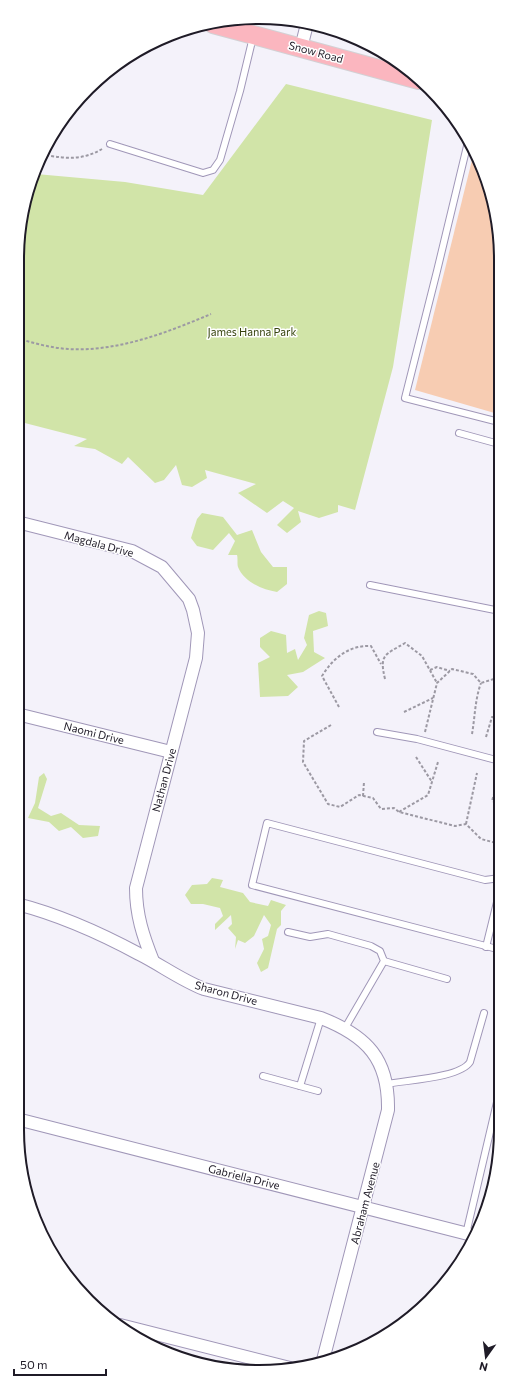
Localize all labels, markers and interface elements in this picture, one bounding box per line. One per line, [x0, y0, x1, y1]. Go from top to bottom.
street label: Snow Road [288, 38, 345, 65]
park label: James Hanna Park [208, 325, 297, 339]
street label: Magdala Drive [63, 528, 135, 559]
street label: Naomi Drive [63, 719, 126, 746]
street label: Nathan Drive [149, 746, 178, 813]
street label: Sharon Drive [193, 978, 259, 1007]
street label: Abraham Avenue [347, 1160, 382, 1245]
street label: Gabriella Drive [207, 1161, 281, 1192]
north arrow [466, 1337, 506, 1377]
scale bar [14, 1351, 106, 1377]
text: 50 m [20, 1357, 48, 1371]
text: N [478, 1360, 489, 1374]

